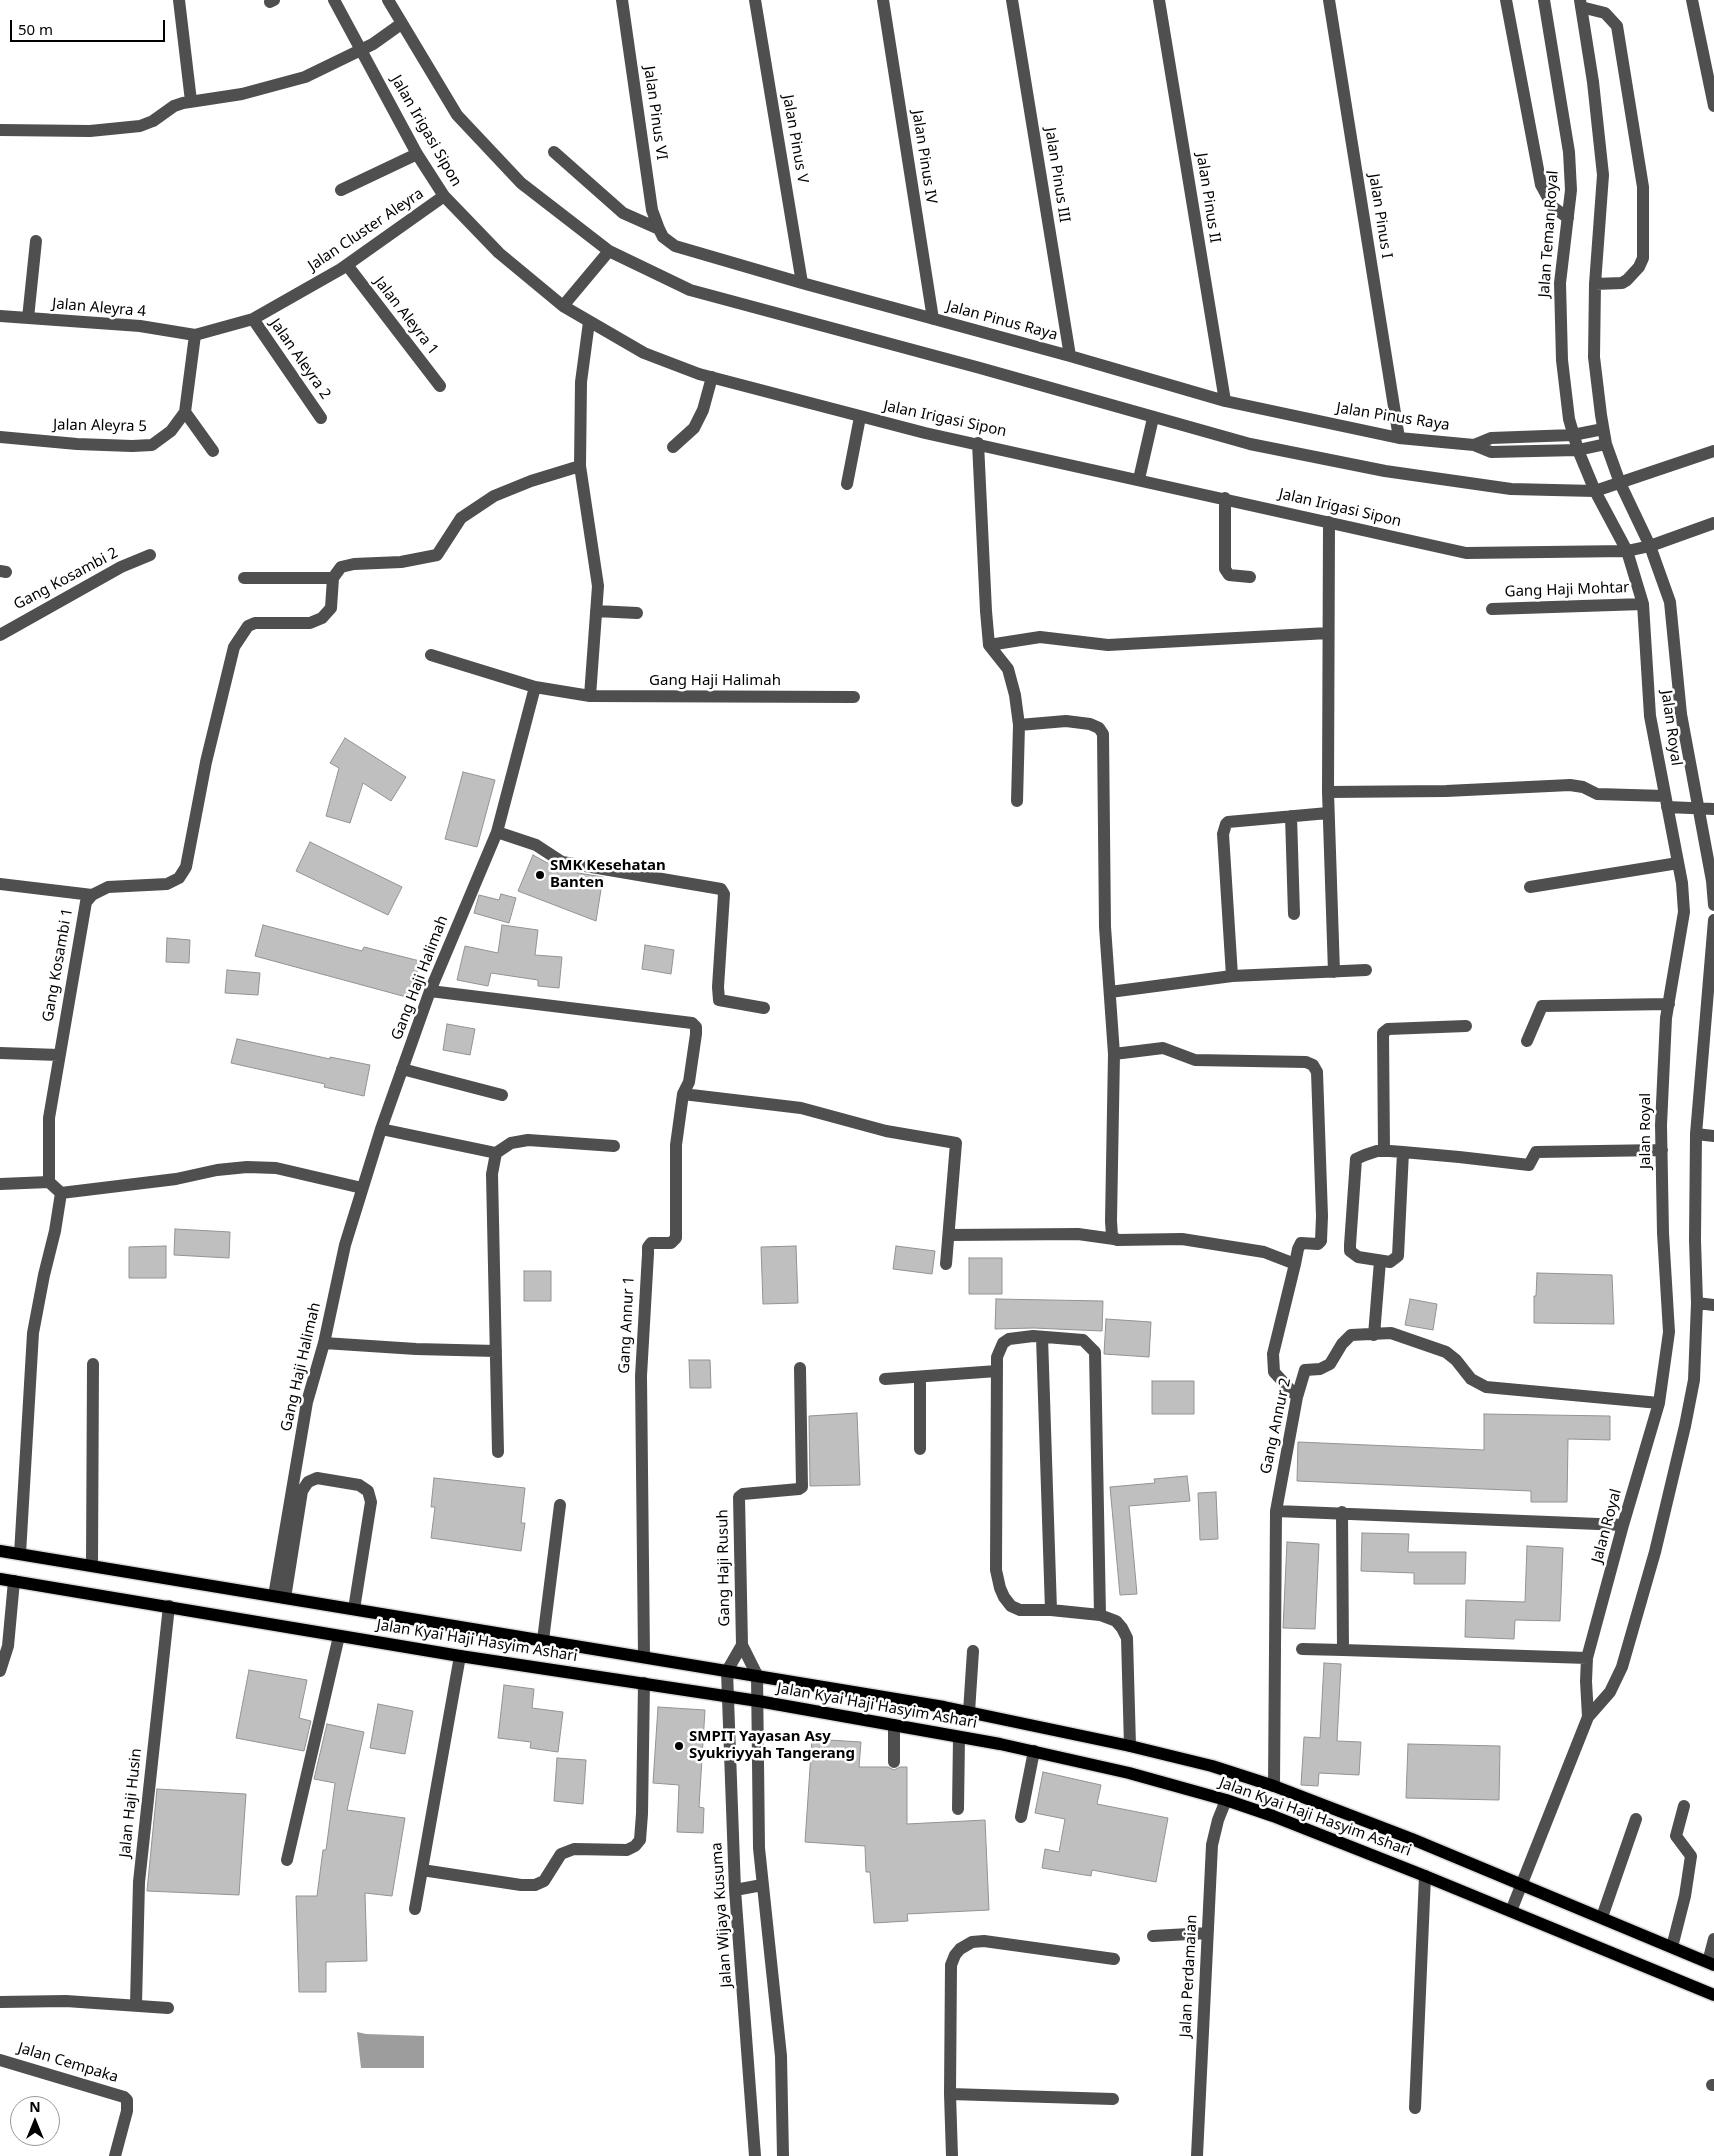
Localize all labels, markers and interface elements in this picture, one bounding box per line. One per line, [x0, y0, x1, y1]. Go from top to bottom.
scale bar [12, 10, 168, 42]
text: 50 m [18, 19, 53, 39]
street label: Jalan Pinus VI [640, 65, 670, 161]
street label: Jalan Irigasi Sipon [387, 72, 465, 190]
street label: Jalan Pinus V [778, 93, 812, 185]
street label: Jalan Pinus IV [908, 109, 940, 205]
street label: Jalan Pinus III [1041, 126, 1073, 224]
street label: Jalan Pinus II [1192, 152, 1224, 244]
street label: Jalan Teman Royal [1536, 170, 1562, 298]
street label: Jalan Pinus I [1364, 172, 1396, 260]
street label: Jalan Cluster Aleyra [305, 185, 427, 275]
street label: Jalan Aleyra 1 [370, 273, 442, 359]
street label: Jalan Aleyra 4 [51, 295, 147, 321]
street label: Jalan Pinus Raya [944, 298, 1060, 344]
street label: Jalan Aleyra 2 [266, 315, 334, 403]
street label: Jalan Irigasi Sipon [882, 397, 1008, 441]
street label: Jalan Pinus Raya [1335, 399, 1451, 435]
street label: Jalan Aleyra 5 [53, 416, 147, 436]
street label: Jalan Irigasi Sipon [1277, 485, 1403, 531]
street label: Gang Kosambi 2 [11, 544, 121, 614]
street label: Gang Haji Mohtar [1504, 579, 1630, 601]
street label: Gang Haji Halimah [649, 672, 781, 690]
street label: Jalan Royal [1657, 689, 1685, 767]
place label: SMK Kesehatan Banten [550, 857, 666, 892]
marker: SMK Kesehatan Banten [534, 869, 546, 881]
street label: Gang Kosambi 1 [39, 907, 77, 1023]
street label: Gang Haji Halimah [388, 913, 452, 1043]
street label: Jalan Royal [1637, 1093, 1655, 1169]
street label: Gang Annur 1 [615, 1276, 639, 1374]
street label: Gang Haji Halimah [277, 1301, 325, 1433]
street label: Gang Annur 2 [1257, 1376, 1295, 1476]
street label: Jalan Royal [1588, 1487, 1626, 1565]
street label: Gang Haji Rusuh [714, 1509, 734, 1627]
street label: Jalan Kyai Haji Hasyim Ashari [375, 1616, 579, 1666]
street label: Jalan Kyai Haji Hasyim Ashari [776, 1680, 978, 1732]
place label: SMPIT Yayasan Asy Syukriyyah Tangerang [689, 1728, 855, 1763]
marker: SMPIT Yayasan Asy Syukriyyah Tangerang [673, 1740, 685, 1752]
street label: Jalan Haji Husin [116, 1747, 146, 1859]
street label: Jalan Kyai Haji Hasyim Ashari [1217, 1774, 1413, 1860]
street label: Jalan Wijaya Kusuma [708, 1842, 736, 1988]
street label: Jalan Perdamaian [1177, 1914, 1201, 2038]
street label: Jalan Cempaka [16, 2039, 120, 2087]
north arrow [10, 2096, 60, 2146]
text: N [29, 2097, 41, 2116]

